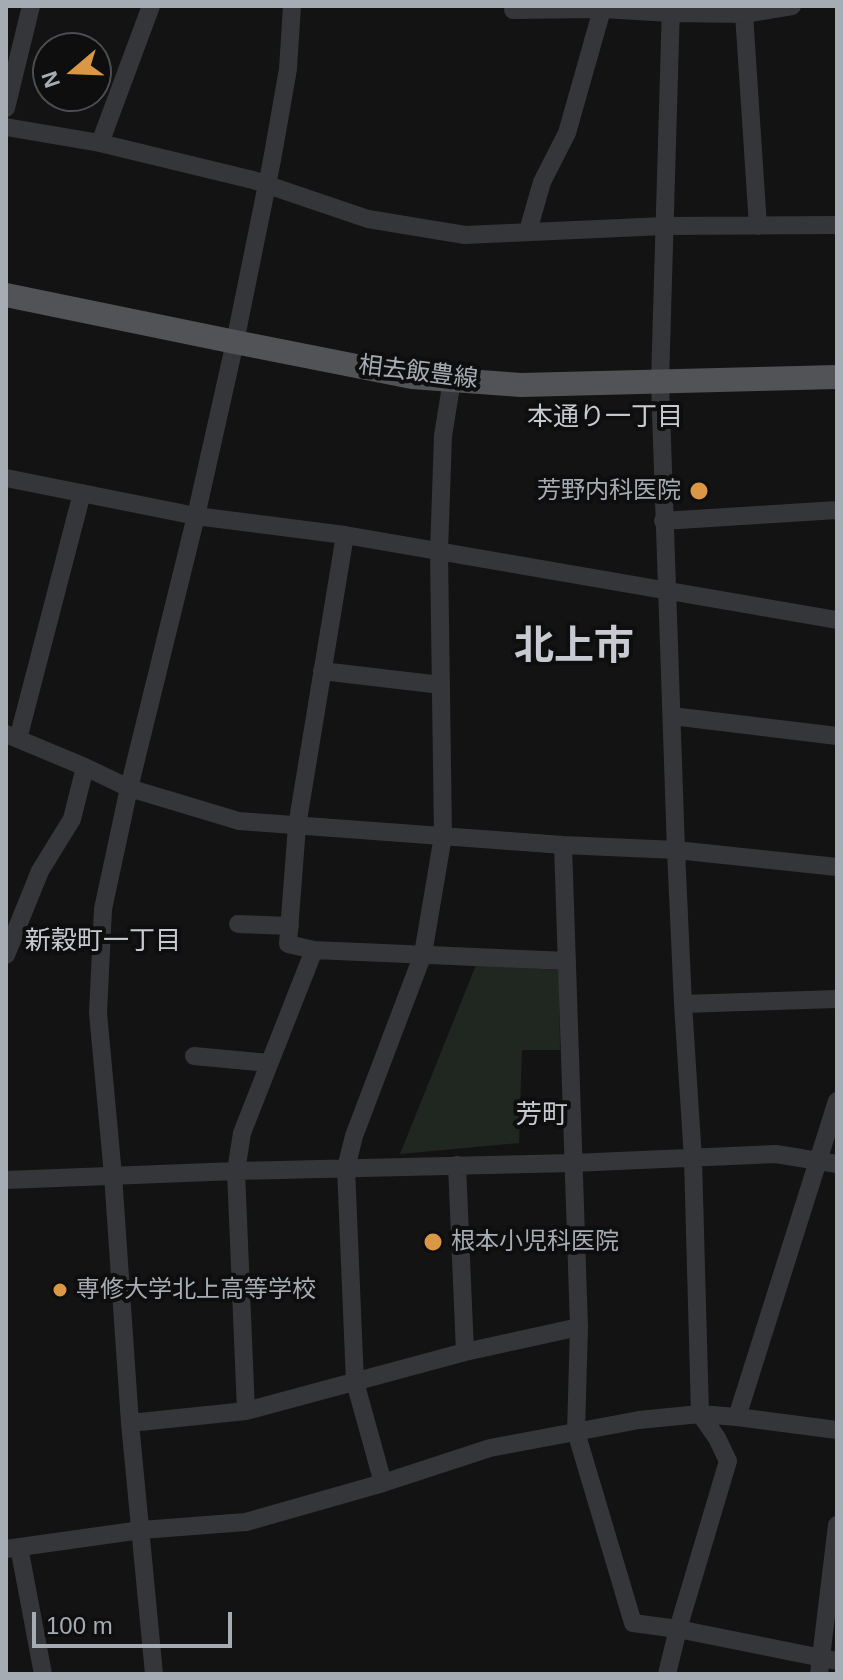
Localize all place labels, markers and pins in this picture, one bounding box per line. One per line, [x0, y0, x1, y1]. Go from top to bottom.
place label: 芳野内科医院 [537, 477, 681, 505]
marker: 芳野内科医院 [688, 480, 710, 502]
place label: 根本小児科医院 [451, 1228, 619, 1256]
marker: 根本小児科医院 [422, 1231, 444, 1253]
place label: 専修大学北上高等学校 [76, 1276, 316, 1304]
marker: 専修大学北上高等学校 [51, 1281, 69, 1299]

